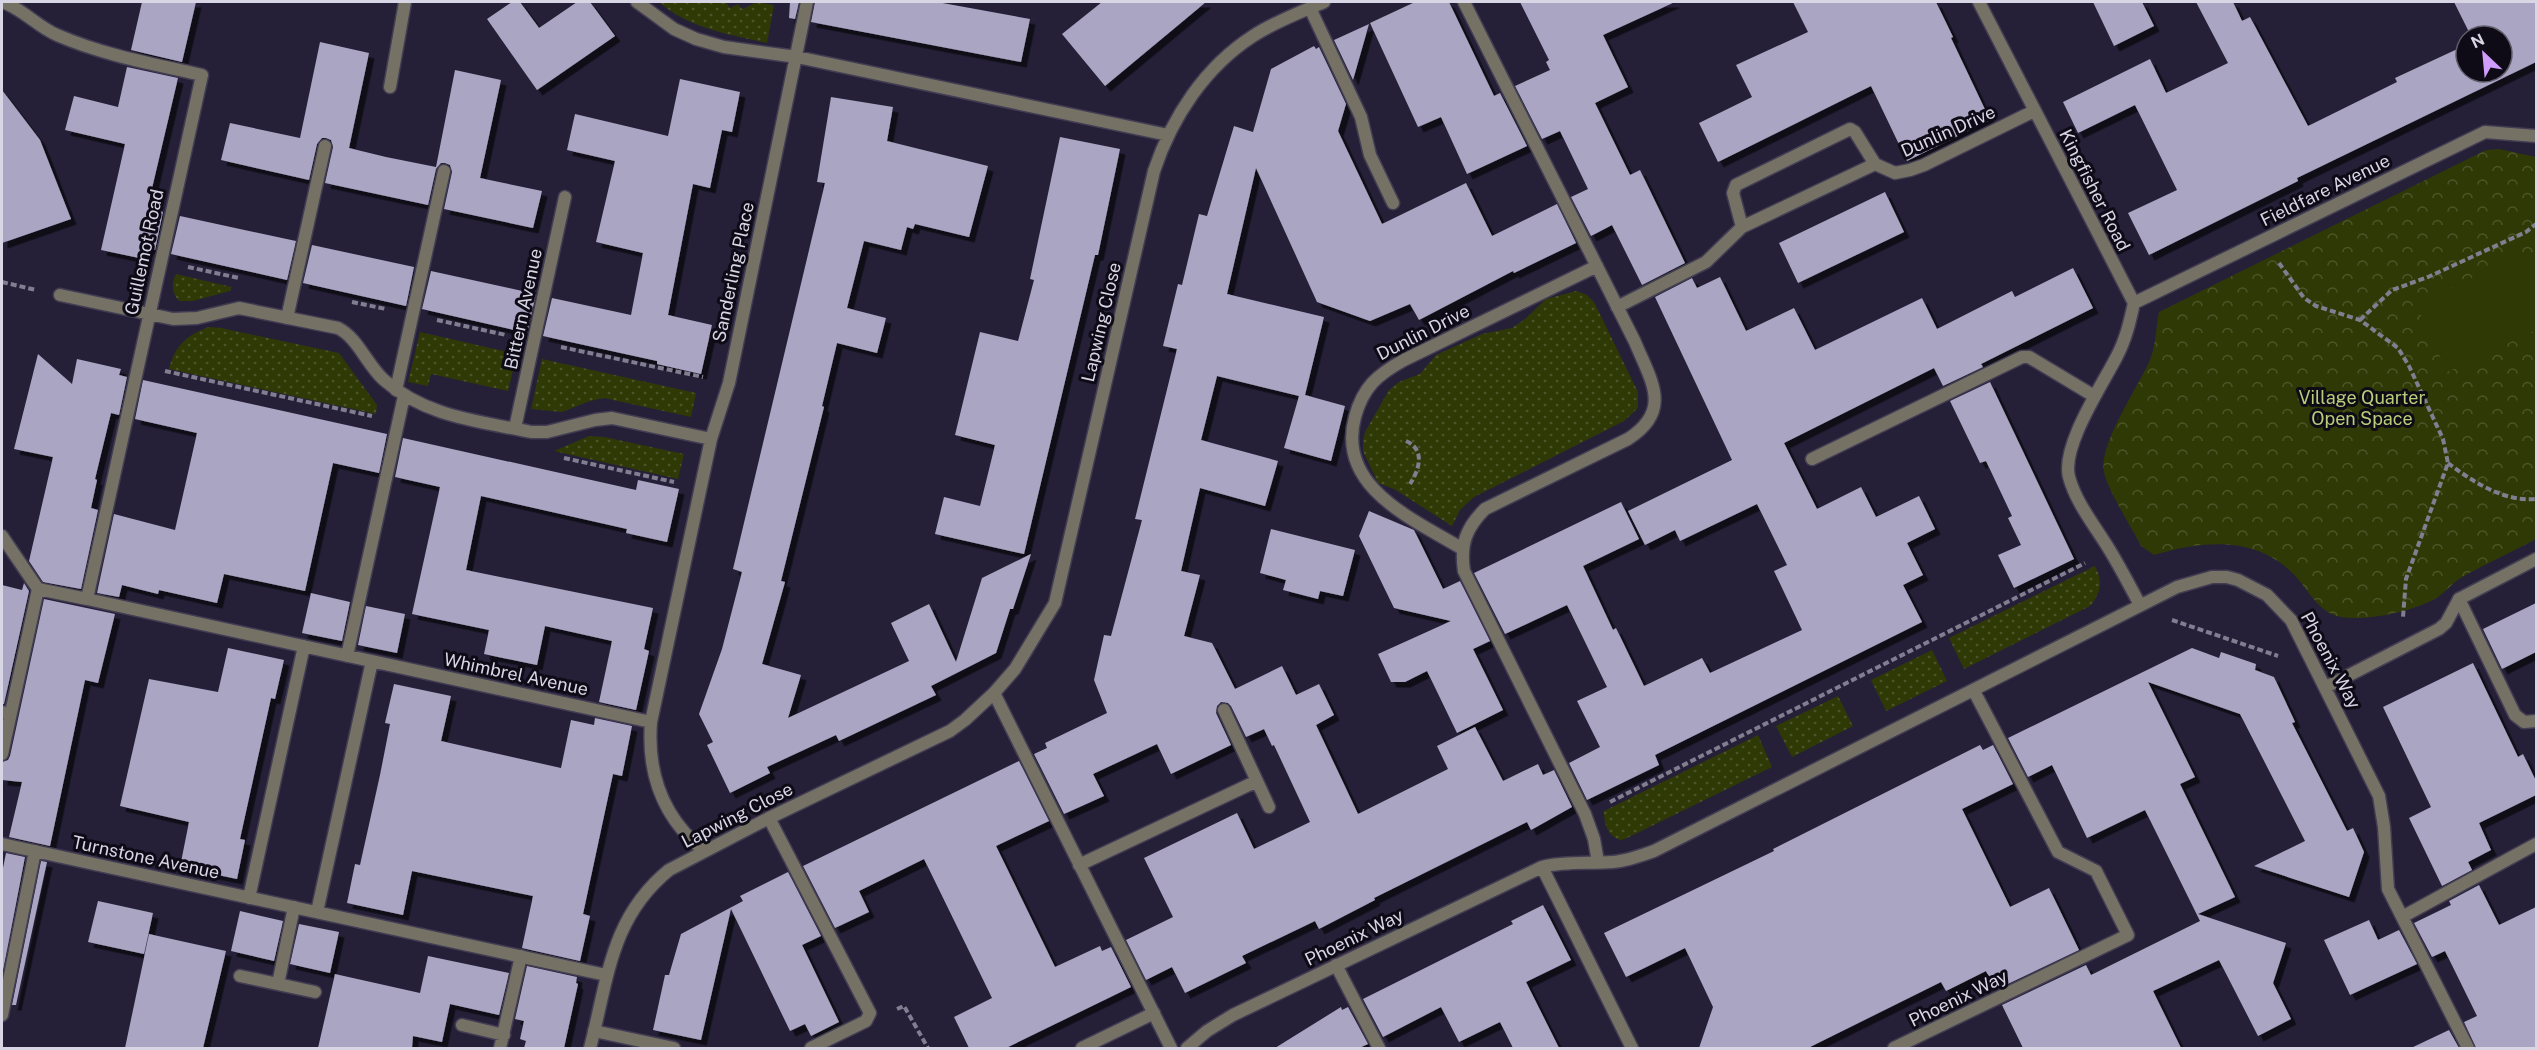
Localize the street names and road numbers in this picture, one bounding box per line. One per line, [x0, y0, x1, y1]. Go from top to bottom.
street label: Dunlin Drive [1897, 101, 1999, 161]
street label: Kingfisher Road [2055, 126, 2135, 254]
street label: Fieldfare Avenue [2257, 150, 2393, 230]
street label: Guillemot Road [120, 187, 168, 317]
street label: Sanderling Place [708, 200, 758, 344]
street label: Bittern Avenue [500, 247, 546, 371]
street label: Lapwing Close [1077, 260, 1125, 384]
street label: Dunlin Drive [1373, 300, 1473, 364]
street label: Phoenix Way [2297, 608, 2366, 712]
street label: Whimbrel Avenue [442, 648, 590, 700]
street label: Lapwing Close [678, 778, 796, 852]
street label: Turnstone Avenue [70, 831, 222, 883]
street label: Phoenix Way [1301, 904, 1407, 970]
street label: Phoenix Way [1905, 965, 2011, 1031]

